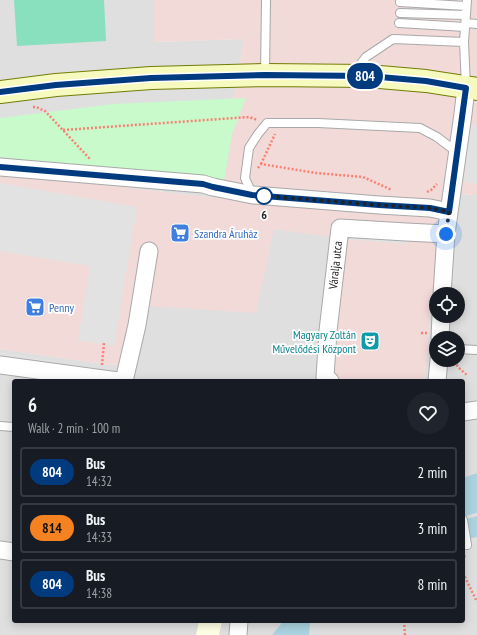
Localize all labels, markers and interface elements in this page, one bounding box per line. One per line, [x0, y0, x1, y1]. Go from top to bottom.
line badge: 804 [342, 63, 388, 89]
text: 804 [355, 67, 375, 85]
marker: 6 [255, 187, 273, 205]
place label: 6 [261, 207, 267, 222]
supermarket icon: Szandra Áruház [169, 222, 191, 244]
your location [436, 224, 456, 244]
place label: Szandra Áruház [194, 226, 258, 241]
street label: Váralja utca [325, 240, 345, 291]
map controls [429, 287, 465, 367]
button: locate [429, 287, 465, 323]
supermarket icon: Penny [24, 296, 46, 318]
place label: Penny [49, 300, 75, 315]
place label: Magyary Zoltán Művelődési Központ [272, 327, 357, 356]
theatre icon: Magyary Zoltán Művelődési Központ [359, 330, 381, 352]
button: layers [429, 331, 465, 367]
button: heart [407, 392, 449, 434]
text: 6 [28, 393, 37, 417]
text: Walk · 2 min · 100 m [28, 420, 120, 437]
text: Bus [86, 454, 105, 473]
text: 804 [42, 463, 62, 481]
text: 2 min [417, 463, 447, 482]
text: 14:32 [86, 473, 112, 490]
text: Bus [86, 510, 105, 529]
text: 814 [42, 519, 62, 537]
text: 3 min [417, 519, 447, 538]
text: 14:33 [86, 529, 112, 546]
text: Bus [86, 566, 105, 585]
text: 804 [42, 575, 62, 593]
text: 8 min [417, 575, 447, 594]
text: 14:38 [86, 585, 112, 602]

